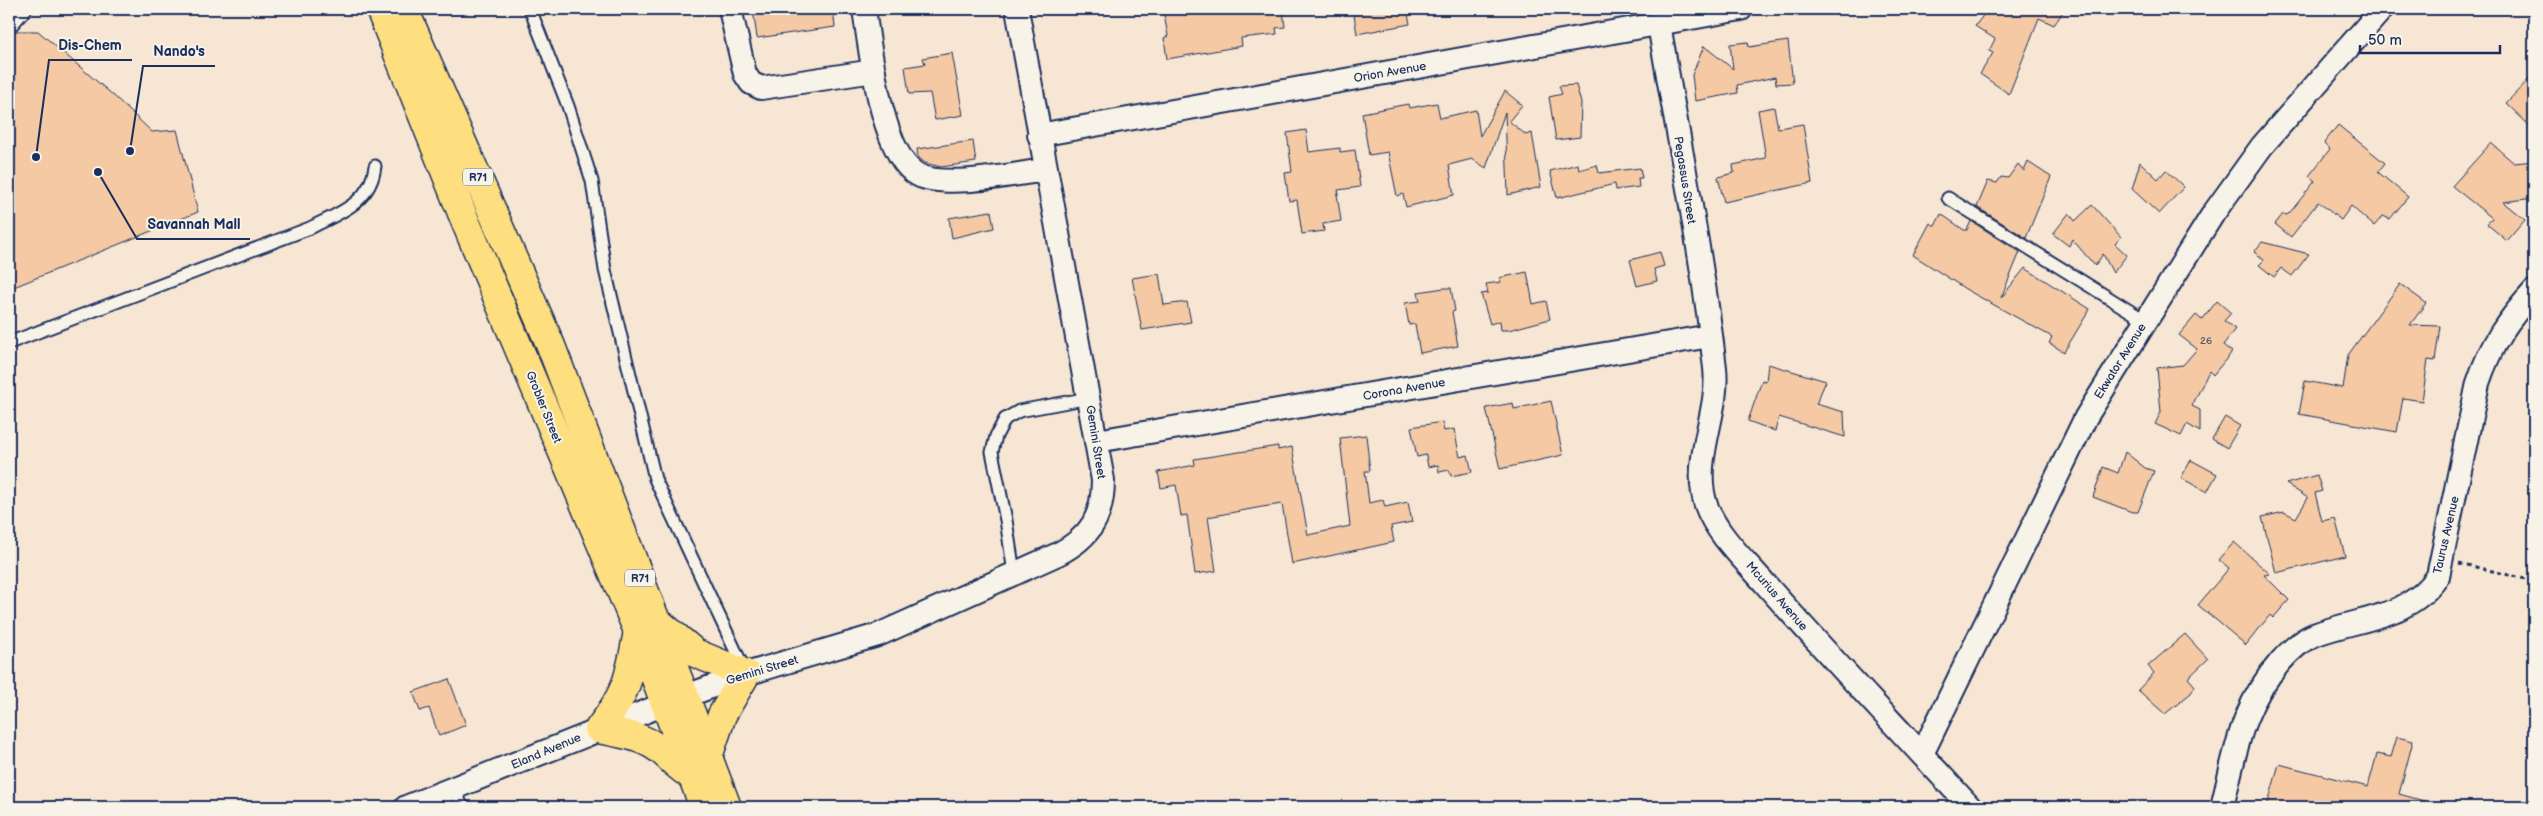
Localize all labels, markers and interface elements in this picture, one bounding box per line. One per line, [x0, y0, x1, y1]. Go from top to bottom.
scale bar [2360, 22, 2500, 54]
callout: Dis-Chem [49, 31, 132, 60]
text: 50 m [2368, 31, 2402, 50]
text: Dis-Chem [58, 37, 122, 54]
callout: Nando's [143, 37, 215, 66]
text: Nando's [153, 43, 205, 60]
street label: Orion Avenue [1353, 59, 1428, 86]
street label: Pegassus Street [1670, 135, 1699, 225]
road number: R71 [463, 168, 493, 186]
callout: Savannah Mall [137, 210, 250, 239]
text: Savannah Mall [147, 216, 241, 233]
street label: Ekwator Avenue [2091, 321, 2150, 402]
house number: 26 [2200, 335, 2212, 347]
street label: Grobler Street [522, 369, 565, 446]
street label: Corona Avenue [1362, 375, 1446, 404]
street label: Gemini Street [1082, 404, 1109, 480]
street label: Taurus Avenue [2430, 494, 2463, 576]
street label: Mcurius Avenue [1743, 559, 1811, 634]
road number: R71 [625, 570, 655, 586]
street label: Gemini Street [724, 652, 800, 689]
street label: Eland Avenue [509, 730, 583, 773]

